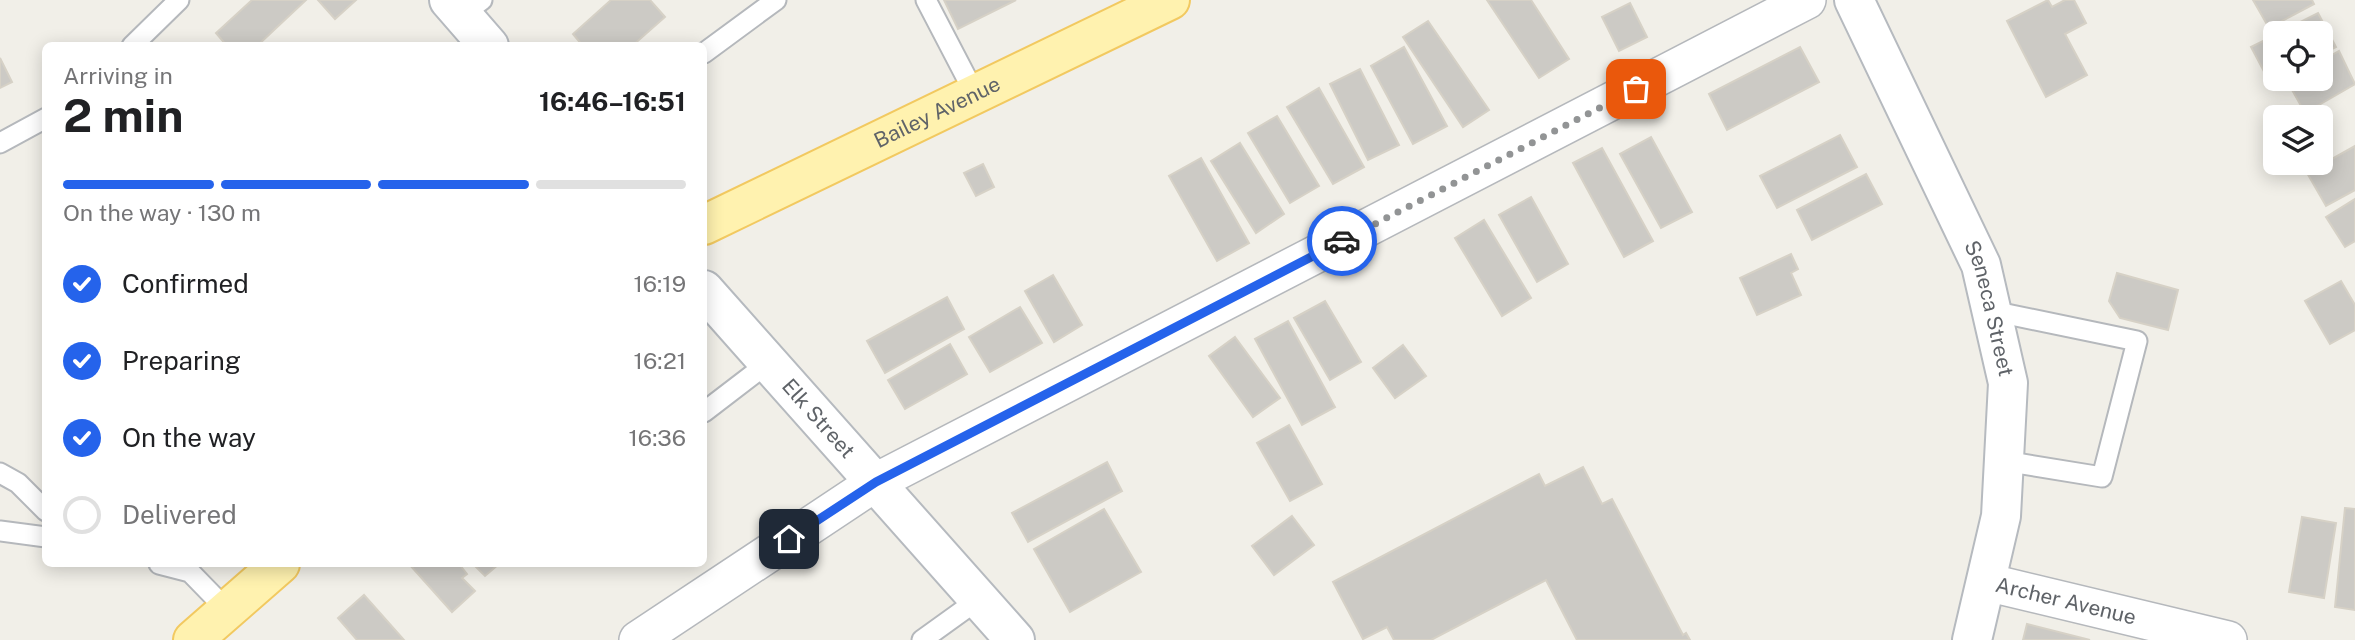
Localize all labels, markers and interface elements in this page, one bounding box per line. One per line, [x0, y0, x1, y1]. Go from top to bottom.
map controls [2263, 21, 2333, 175]
button: locate [2263, 21, 2333, 91]
pin [1606, 59, 1666, 119]
text: Arriving in [63, 62, 173, 89]
icon: bag [1617, 70, 1655, 108]
street label: Bailey Avenue [870, 71, 1004, 153]
text: 16:46–16:51 [539, 86, 686, 117]
text: 2 min [63, 88, 183, 142]
button: layers [2263, 105, 2333, 175]
text: On the way · 130 m [63, 199, 261, 226]
courier [1307, 206, 1377, 276]
icon: car [1323, 222, 1361, 260]
street label: Seneca Street [1959, 236, 2019, 379]
icon: check [63, 265, 101, 303]
text: Confirmed [122, 268, 249, 299]
text: 16:19 [633, 270, 686, 297]
icon: check [63, 342, 101, 380]
text: Preparing [122, 345, 241, 376]
text: 16:21 [634, 347, 686, 374]
street label: Elk Street [777, 374, 860, 463]
icon: check [63, 419, 101, 457]
text: On the way [122, 422, 256, 453]
text: 16:36 [628, 424, 686, 451]
text: Delivered [122, 499, 237, 530]
pin [759, 509, 819, 569]
icon: home [770, 520, 808, 558]
street label: Archer Avenue [1993, 572, 2139, 630]

